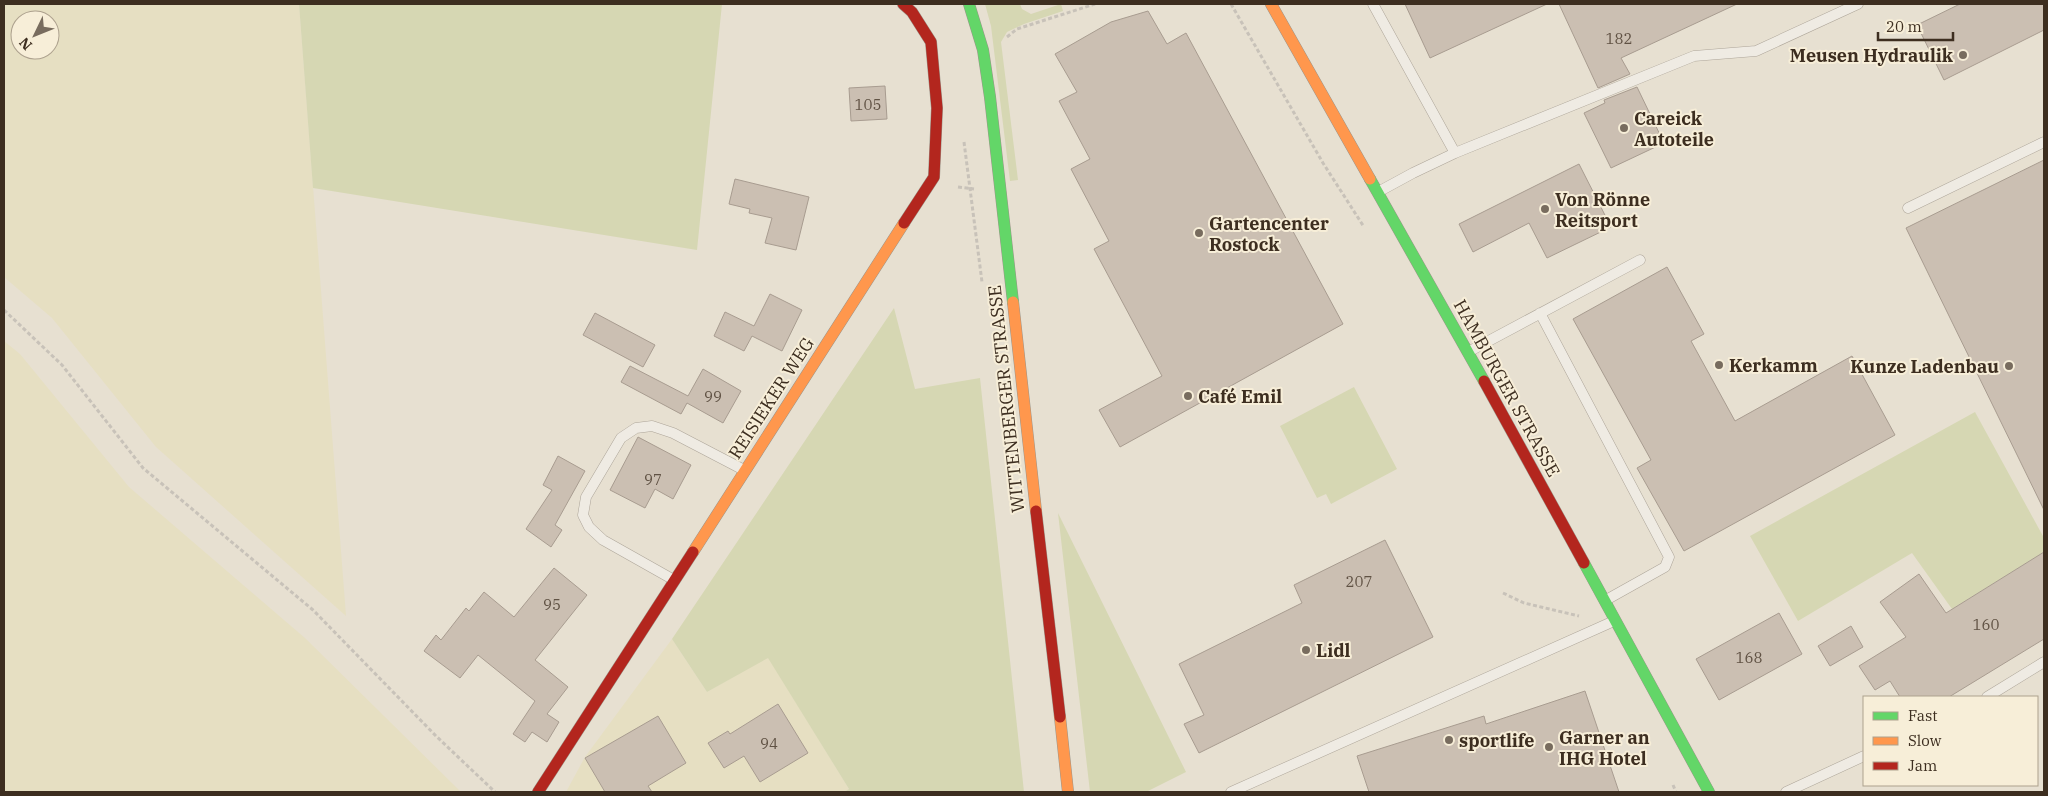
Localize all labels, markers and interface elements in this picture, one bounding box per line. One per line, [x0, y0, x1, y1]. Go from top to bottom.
north arrow [10, 10, 60, 60]
scale bar [1878, 10, 1953, 42]
text: 20 m [1886, 17, 1922, 36]
house number: 182 [1605, 29, 1633, 48]
text: N [15, 34, 36, 54]
place label: Meusen Hydraulik [1790, 44, 1954, 67]
marker: Meusen Hydraulik [1957, 49, 1969, 61]
house number: 105 [854, 95, 882, 114]
place label: Careick Autoteile [1634, 107, 1714, 151]
marker: Careick Autoteile [1618, 122, 1630, 134]
place label: Von Rönne Reitsport [1555, 188, 1650, 232]
marker: Von Rönne Reitsport [1539, 203, 1551, 215]
place label: Gartencenter Rostock [1209, 212, 1329, 256]
marker: Gartencenter Rostock [1193, 227, 1205, 239]
street label: WITTENBERGER STRASSE [983, 284, 1029, 514]
street label: HAMBURGER STRASSE [1449, 295, 1565, 481]
street label: REISIEKER WEG [723, 333, 819, 463]
place label: Kerkamm [1729, 354, 1818, 377]
place label: Kunze Ladenbau [1850, 355, 1999, 378]
marker: Kerkamm [1713, 359, 1725, 371]
marker: Kunze Ladenbau [2003, 360, 2015, 372]
place label: Café Emil [1198, 385, 1282, 408]
house number: 99 [704, 387, 722, 406]
marker: Café Emil [1182, 390, 1194, 402]
house number: 97 [644, 470, 662, 489]
house number: 207 [1345, 572, 1373, 591]
house number: 95 [543, 595, 561, 614]
house number: 160 [1972, 615, 2000, 634]
place label: Lidl [1316, 639, 1351, 662]
marker: Lidl [1300, 644, 1312, 656]
house number: 168 [1735, 648, 1763, 667]
legend [1863, 696, 2038, 786]
text: Fast [1908, 706, 1938, 725]
place label: Garner an IHG Hotel [1559, 726, 1650, 770]
place label: sportlife [1459, 729, 1535, 752]
text: Slow [1908, 731, 1942, 750]
house number: 94 [760, 734, 778, 753]
marker: sportlife [1443, 734, 1455, 746]
marker: Garner an IHG Hotel [1543, 741, 1555, 753]
text: Jam [1908, 756, 1937, 775]

